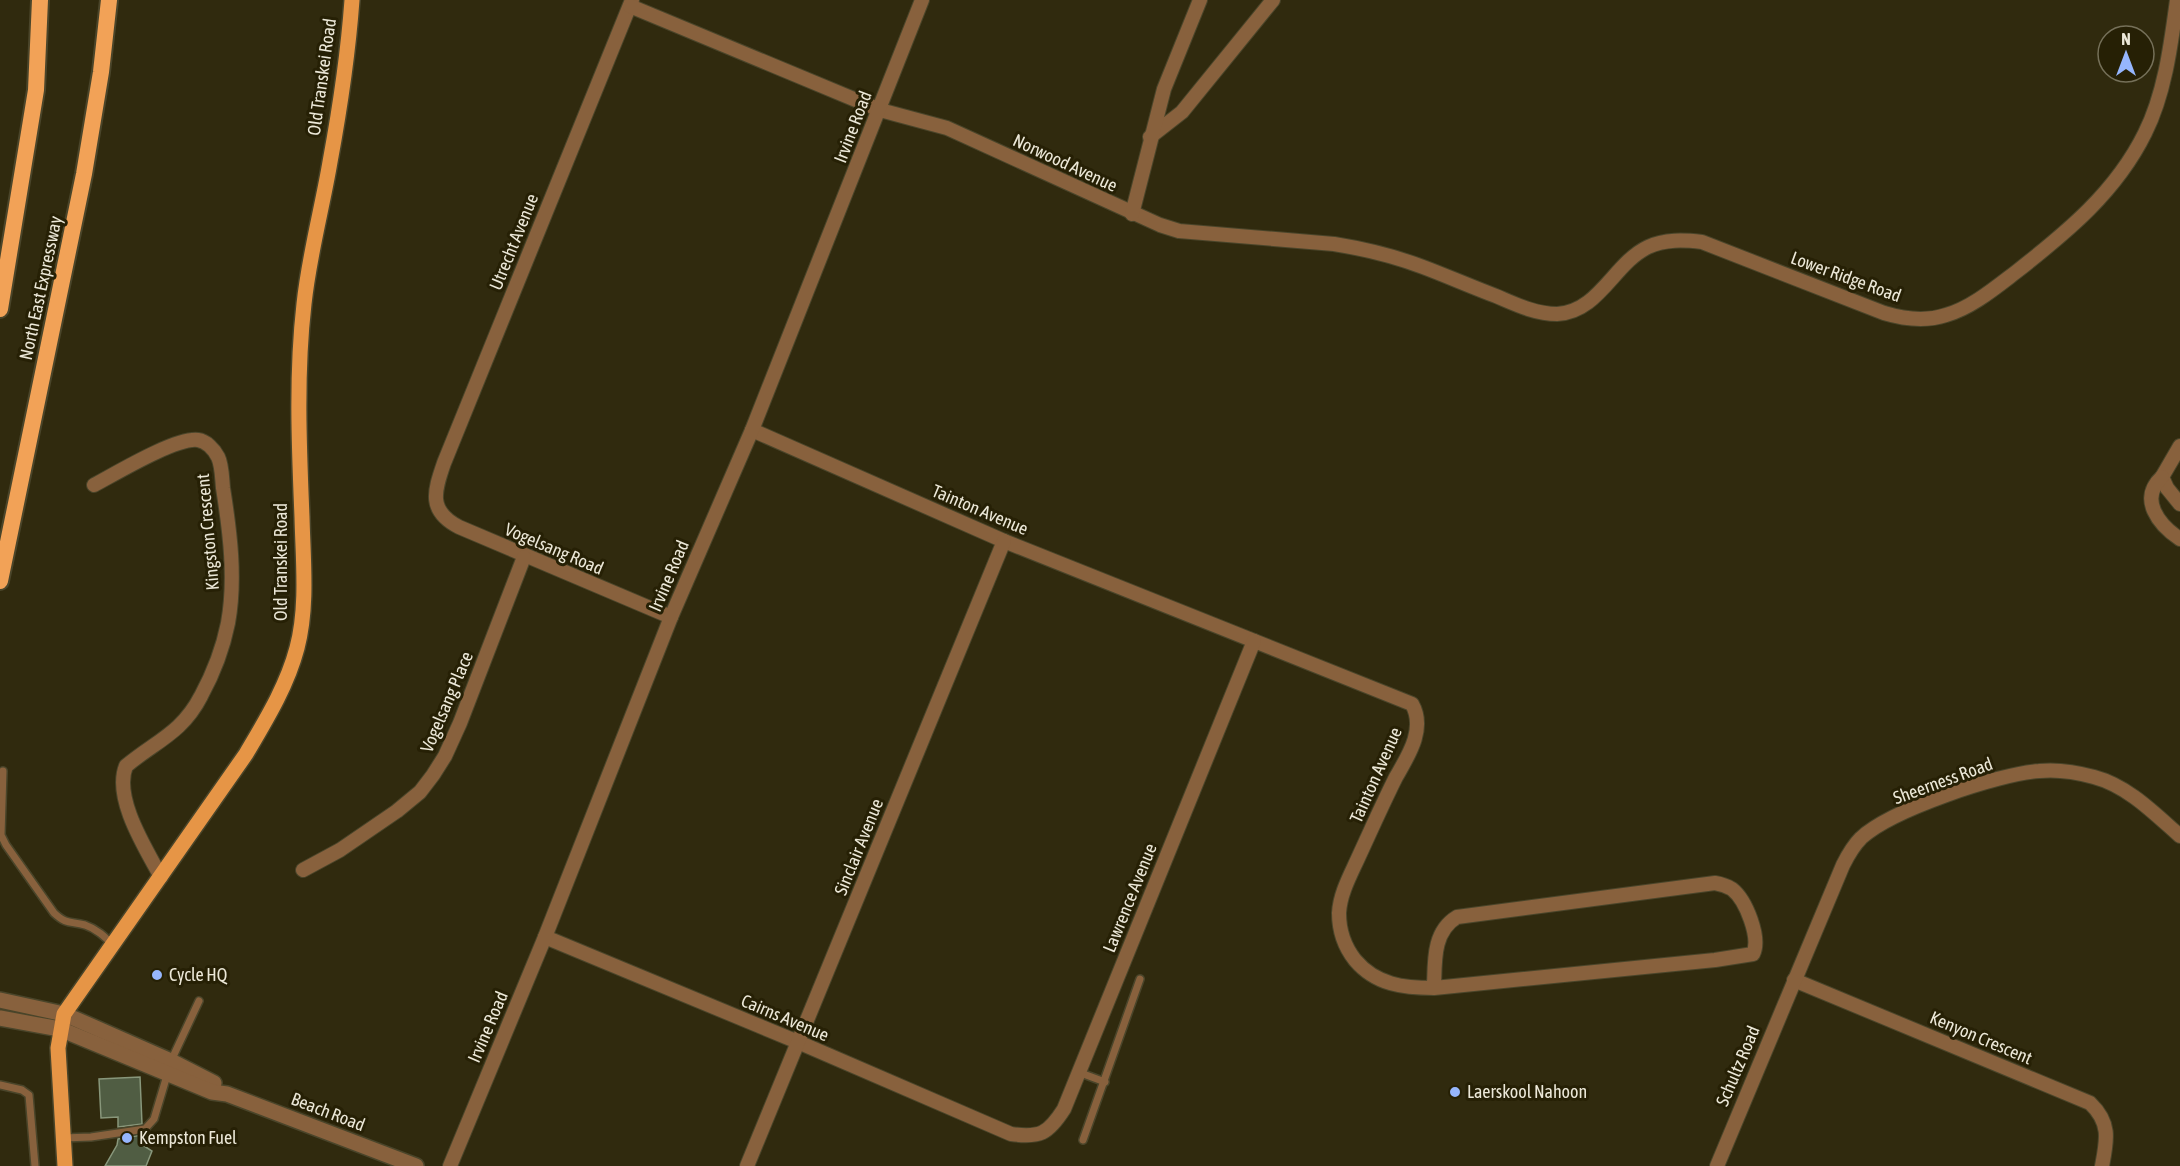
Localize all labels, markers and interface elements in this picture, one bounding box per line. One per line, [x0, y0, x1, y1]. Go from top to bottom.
street label: Old Transkei Road [303, 17, 340, 137]
north arrow [2096, 24, 2156, 84]
text: N [2121, 30, 2131, 48]
street label: Irvine Road [829, 88, 876, 166]
street label: Norwood Avenue [1010, 129, 1121, 196]
street label: Utrecht Avenue [485, 191, 542, 293]
street label: North East Expressway [15, 214, 66, 362]
street label: Lower Ridge Road [1788, 247, 1904, 306]
street label: Kingston Crescent [192, 473, 223, 591]
street label: Tainton Avenue [929, 480, 1031, 539]
street label: Old Transkei Road [270, 503, 291, 621]
street label: Vogelsang Road [502, 518, 607, 579]
street label: Irvine Road [644, 537, 693, 615]
street label: Vogelsang Place [416, 648, 477, 755]
street label: Tainton Avenue [1345, 724, 1406, 826]
street label: Sheerness Road [1890, 753, 1995, 808]
street label: Sinclair Avenue [830, 796, 887, 898]
street label: Lawrence Avenue [1098, 840, 1161, 955]
place label: Cycle HQ [169, 964, 228, 985]
marker: Cycle HQ [150, 968, 164, 982]
street label: Irvine Road [463, 988, 512, 1066]
street label: Cairns Avenue [738, 990, 832, 1045]
street label: Kenyon Crescent [1927, 1007, 2035, 1068]
street label: Schultz Road [1711, 1023, 1764, 1109]
place label: Laerskool Nahoon [1467, 1081, 1587, 1102]
marker: Laerskool Nahoon [1448, 1085, 1462, 1099]
street label: Beach Road [288, 1088, 368, 1135]
place label: Kempston Fuel [139, 1127, 237, 1148]
marker: Kempston Fuel [120, 1131, 134, 1145]

